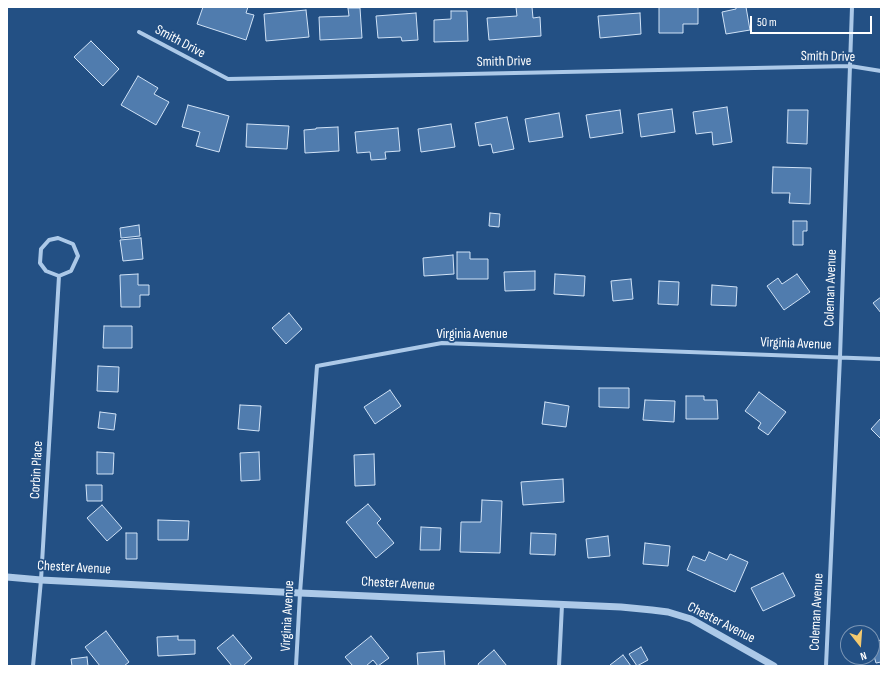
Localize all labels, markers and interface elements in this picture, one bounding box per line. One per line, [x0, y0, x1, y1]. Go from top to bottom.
scale bar [752, 8, 874, 34]
text: 50 m [757, 15, 777, 30]
street label: Smith Drive [152, 22, 208, 62]
street label: Smith Drive [801, 48, 855, 66]
street label: Smith Drive [477, 53, 531, 71]
street label: Coleman Avenue [821, 249, 841, 327]
street label: Virginia Avenue [436, 326, 508, 342]
street label: Virginia Avenue [760, 334, 832, 354]
street label: Corbin Place [27, 441, 47, 499]
street label: Chester Avenue [37, 558, 111, 578]
street label: Coleman Avenue [807, 573, 827, 651]
street label: Chester Avenue [361, 574, 435, 594]
street label: Virginia Avenue [278, 580, 298, 652]
street label: Chester Avenue [684, 599, 758, 647]
north arrow [840, 625, 880, 665]
text: N [859, 649, 868, 663]

